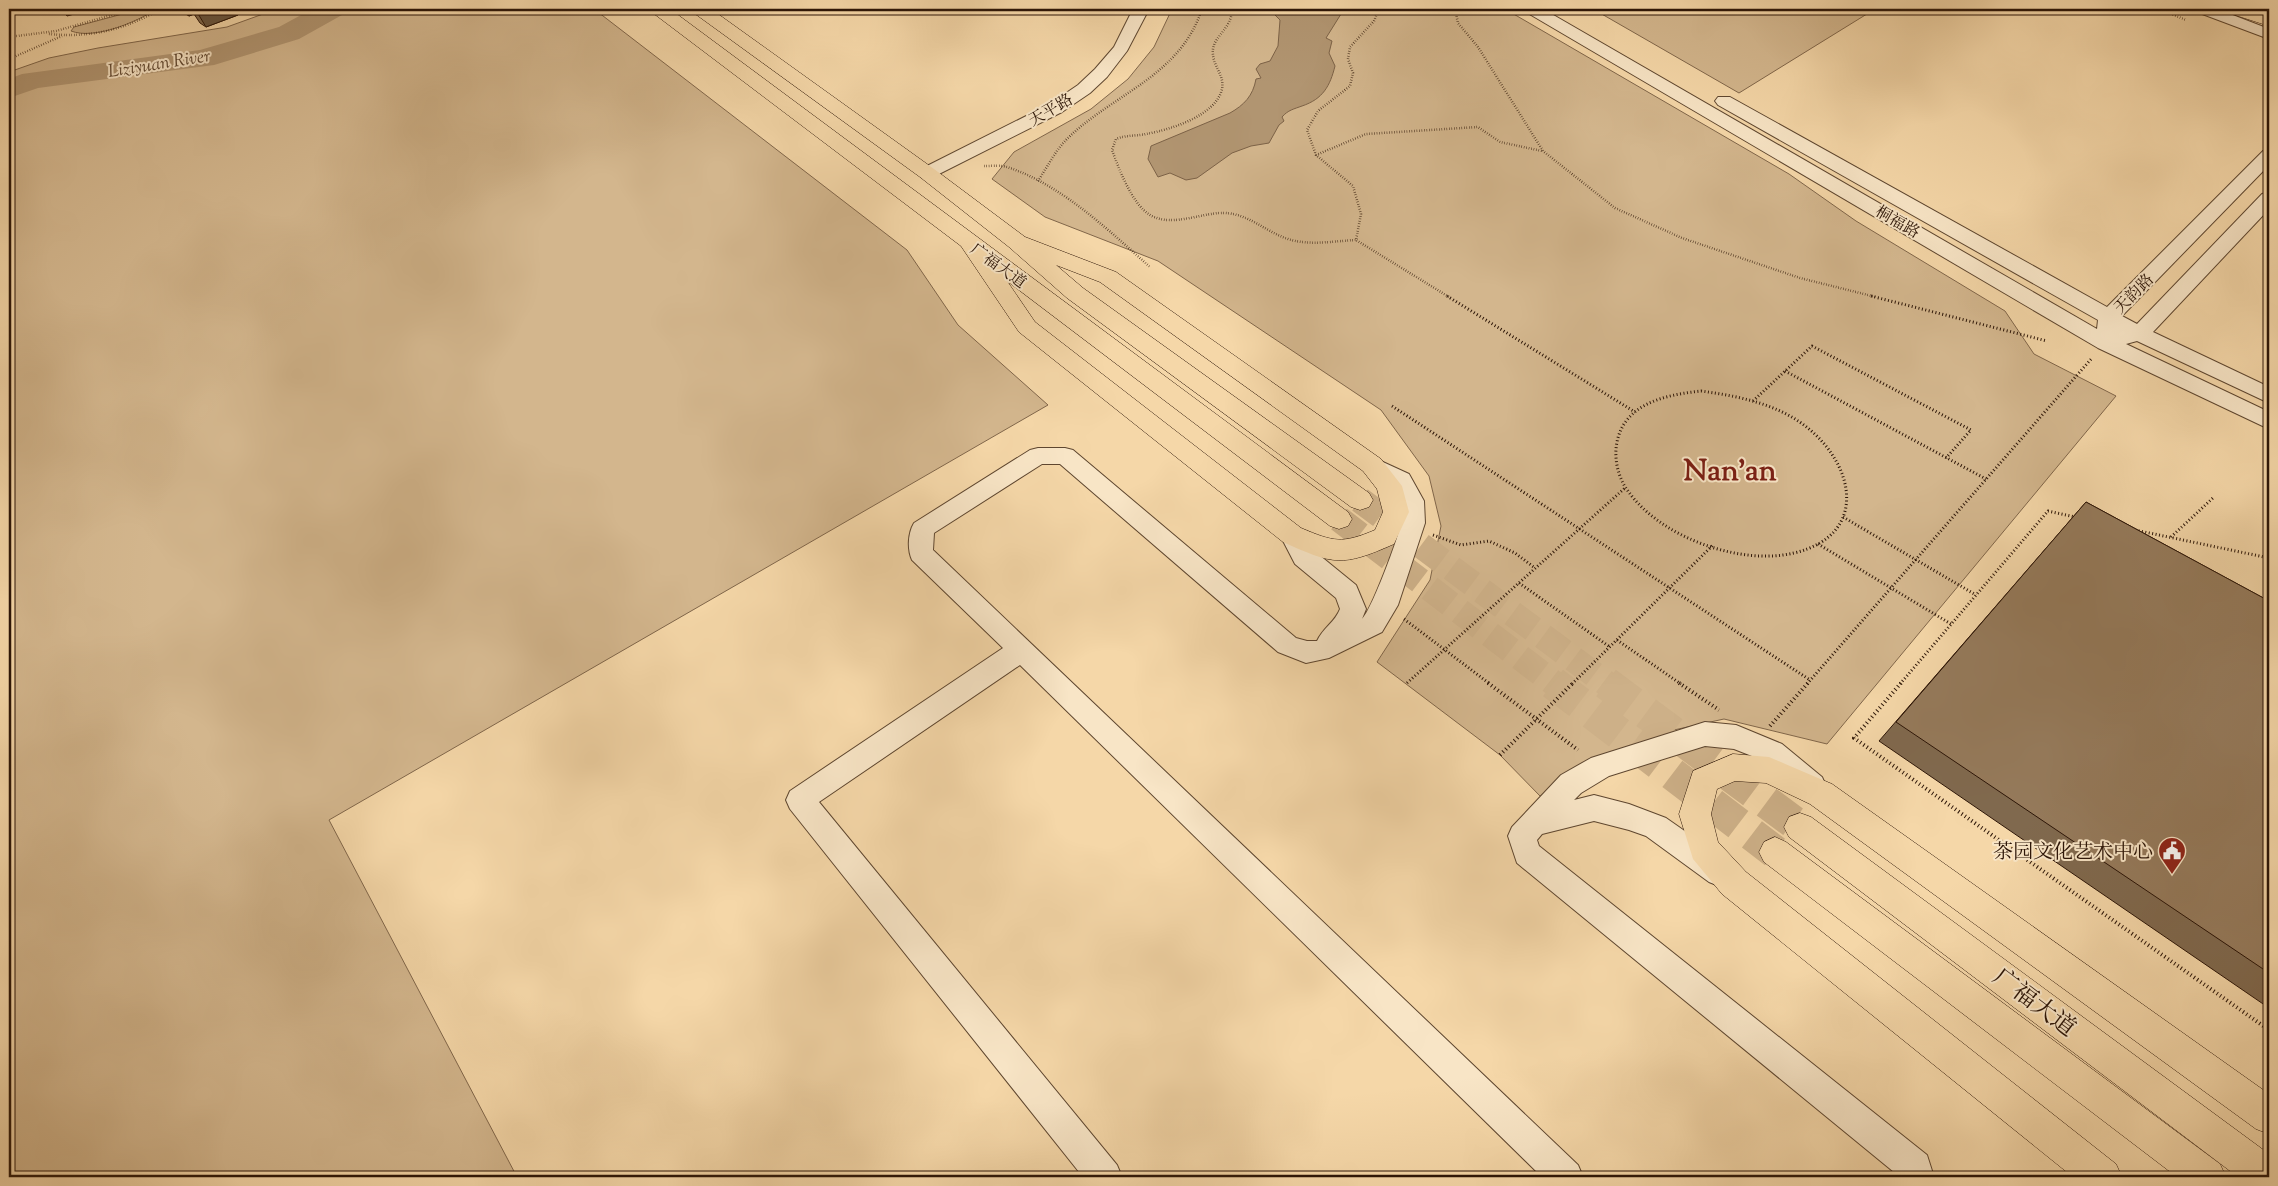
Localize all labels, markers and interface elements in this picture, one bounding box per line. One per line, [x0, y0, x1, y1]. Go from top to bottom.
water label: Liziyuan River [106, 44, 213, 86]
street label: 天平路 [1025, 89, 1078, 133]
street label: 桐福路 [1870, 201, 1923, 245]
street label: 广福大道 [965, 239, 1030, 295]
street label: 天韵路 [2110, 270, 2160, 320]
district label: Nan'an [1683, 451, 1777, 494]
public building icon: 茶园文化艺术中心 [2157, 836, 2187, 875]
place label: 茶园文化艺术中心 [1993, 839, 2153, 868]
street label: 广福大道 [1985, 961, 2082, 1046]

